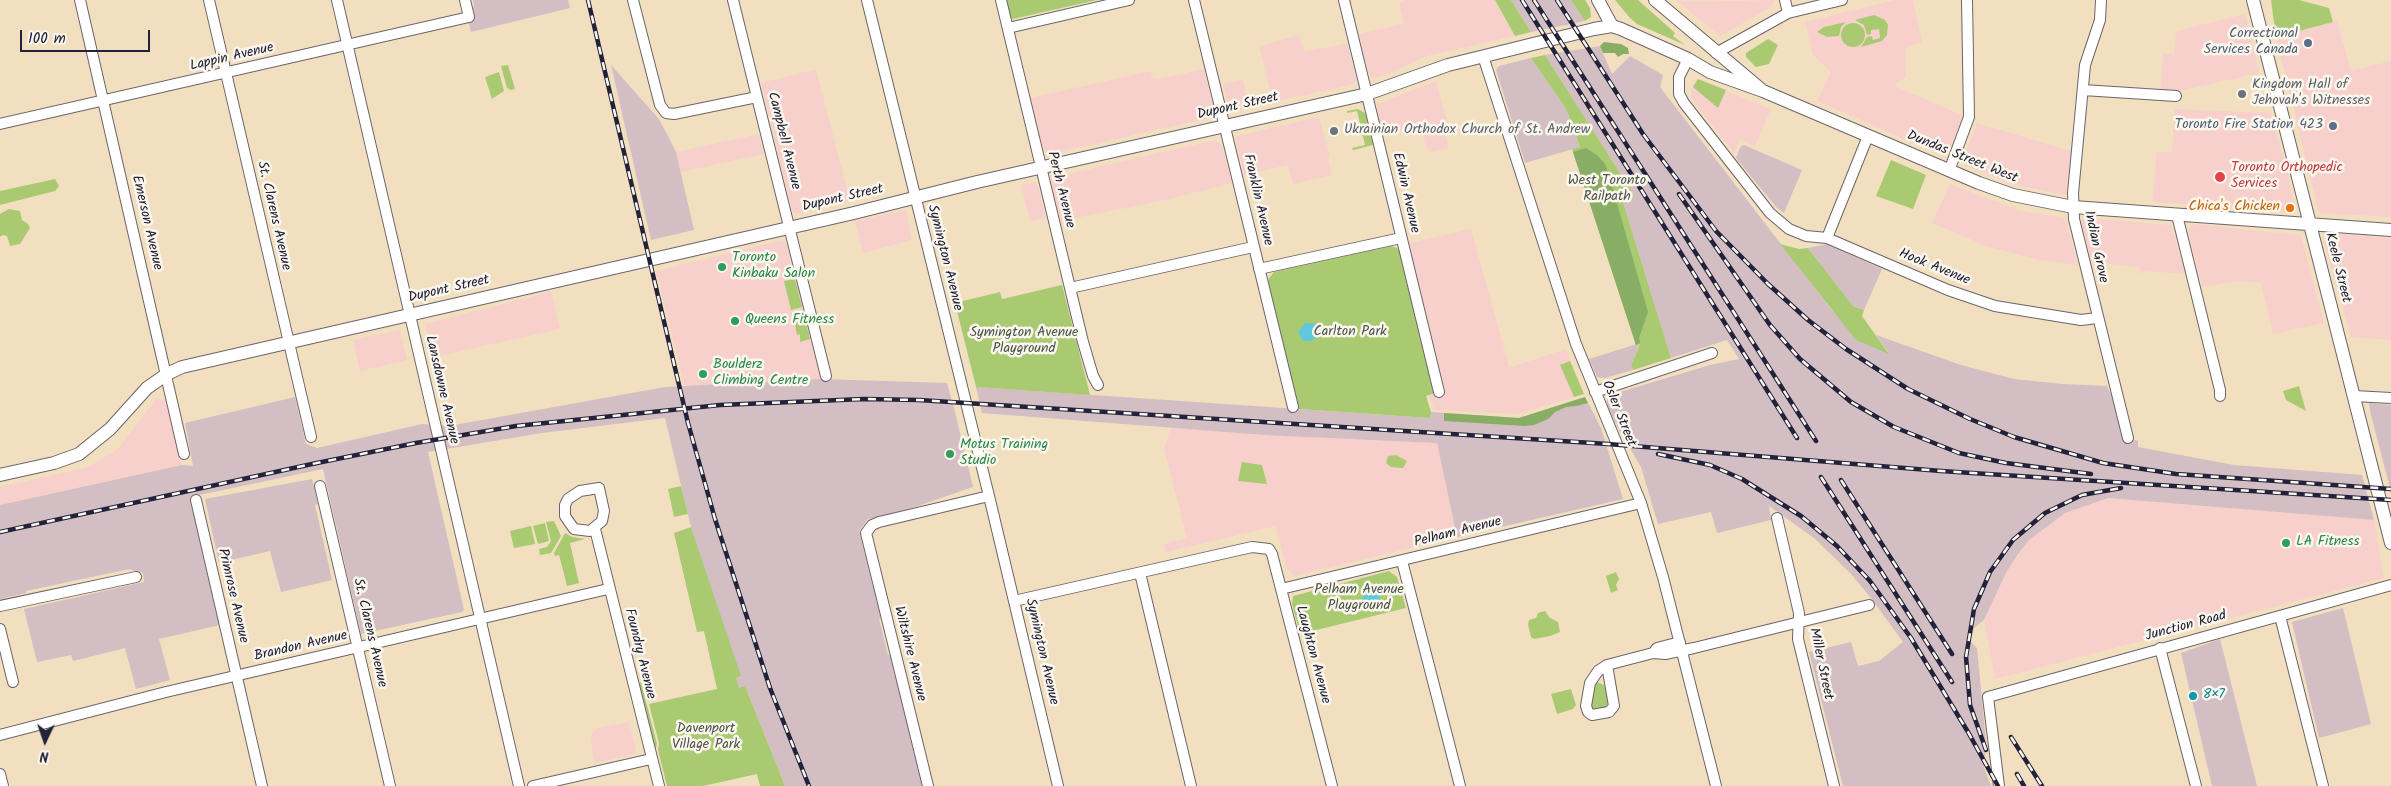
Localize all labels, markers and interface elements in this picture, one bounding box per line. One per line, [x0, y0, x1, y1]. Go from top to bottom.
scale bar [22, 20, 152, 52]
text: 100 m [28, 27, 66, 51]
place label: Correctional Services Canada [2204, 27, 2298, 59]
marker: Correctional Services Canada [2302, 37, 2314, 49]
street label: Lappin Avenue [189, 40, 275, 76]
place label: Kingdom Hall of Jehovah's Witnesses [2252, 78, 2370, 110]
marker: Kingdom Hall of Jehovah's Witnesses [2236, 88, 2248, 100]
street label: Campbell Avenue [763, 90, 803, 192]
street label: Dupont Street [1196, 90, 1280, 124]
place label: Toronto Fire Station 423 [2175, 118, 2323, 134]
marker: Toronto Fire Station 423 [2327, 120, 2339, 132]
place label: Ukrainian Orthodox Church of St. Andrew [1344, 123, 1590, 139]
marker: Ukrainian Orthodox Church of St. Andrew [1328, 125, 1340, 137]
street label: Dundas Street West [1904, 128, 2020, 188]
street label: Perth Avenue [1042, 150, 1078, 230]
street label: Edwin Avenue [1388, 151, 1422, 235]
street label: Franklin Avenue [1238, 153, 1276, 247]
street label: St. Clarens Avenue [252, 160, 294, 272]
place label: Toronto Orthopedic Services [2231, 161, 2343, 193]
marker: Toronto Orthopedic Services [2213, 170, 2227, 184]
street label: Emerson Avenue [127, 174, 165, 272]
park label: West Toronto Railpath [1568, 174, 1646, 206]
street label: Dupont Street [801, 182, 885, 216]
place label: Chica's Chicken [2189, 200, 2280, 216]
marker: Chica's Chicken [2284, 202, 2296, 214]
street label: Symington Avenue [923, 203, 965, 313]
street label: Indian Grove [2079, 209, 2111, 285]
street label: Keele Street [2320, 231, 2354, 305]
street label: Hook Avenue [1896, 246, 1972, 290]
place label: Toronto Kinbaku Salon [732, 251, 815, 284]
marker: Toronto Kinbaku Salon [716, 261, 728, 273]
street label: Dupont Street [407, 273, 491, 307]
place label: Queens Fitness [745, 313, 834, 329]
marker: Queens Fitness [729, 315, 741, 327]
park label: Carlton Park [1313, 325, 1387, 341]
park label: Symington Avenue Playground [970, 326, 1078, 358]
street label: Lansdowne Avenue [420, 334, 462, 446]
place label: Boulderz Climbing Centre [713, 358, 808, 391]
marker: Boulderz Climbing Centre [697, 368, 709, 380]
street label: Osler Street [1597, 378, 1639, 450]
place label: Motus Training Studio [960, 438, 1048, 471]
marker: Motus Training Studio [944, 448, 956, 460]
street label: Pelham Avenue [1413, 514, 1503, 552]
place label: LA Fitness [2296, 535, 2360, 551]
marker: LA Fitness [2280, 537, 2292, 549]
street label: Primrose Avenue [213, 547, 251, 645]
street label: St. Clarens Avenue [348, 577, 390, 689]
park label: Pelham Avenue Playground [1314, 583, 1404, 616]
street label: Symington Avenue [1021, 597, 1061, 707]
street label: Laughton Avenue [1291, 604, 1333, 706]
street label: Wiltshire Avenue [889, 605, 929, 703]
street label: Foundry Avenue [620, 607, 658, 701]
street label: Junction Road [2144, 608, 2228, 646]
street label: Miller Street [1804, 626, 1836, 702]
street label: Brandon Avenue [253, 628, 349, 666]
place label: 8×7 [2203, 688, 2225, 704]
marker: 8×7 [2187, 690, 2199, 702]
north arrow [20, 716, 70, 766]
park label: Davenport Village Park [672, 722, 740, 754]
text: N [39, 745, 49, 767]

